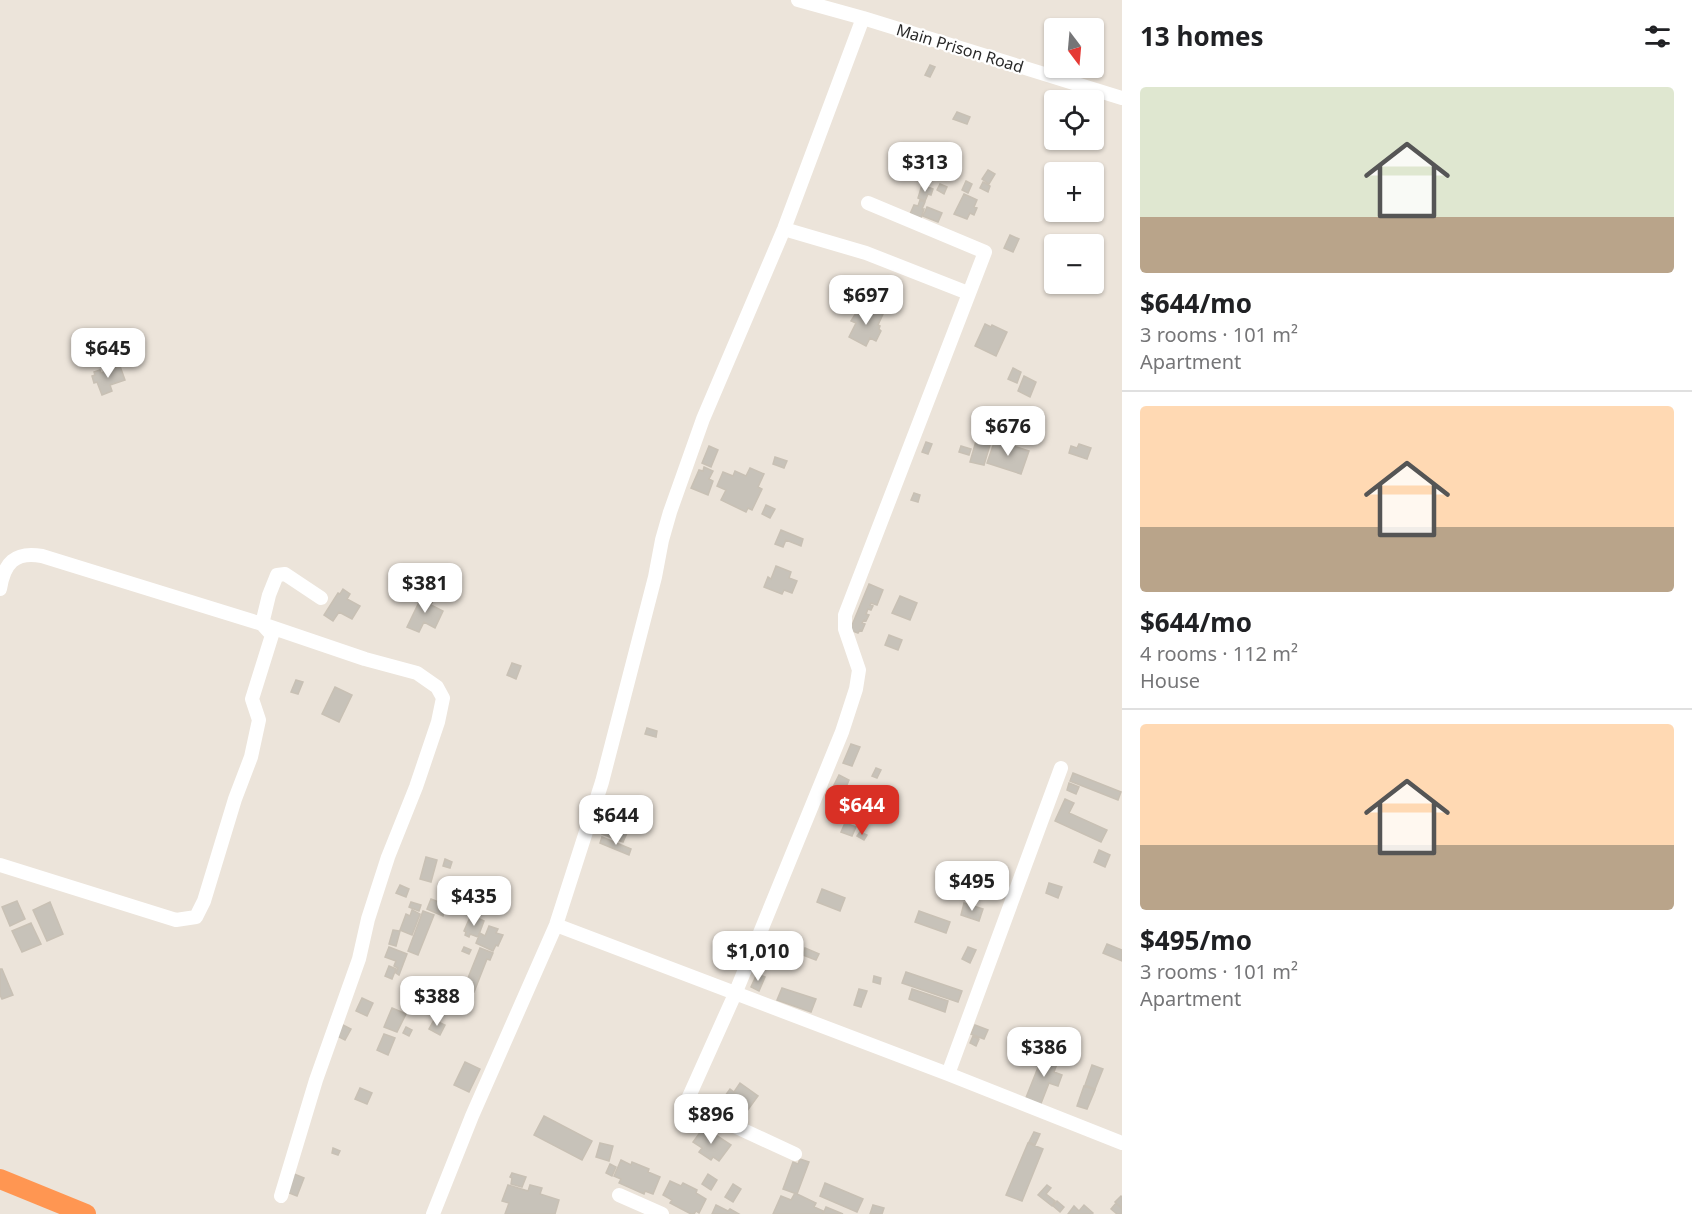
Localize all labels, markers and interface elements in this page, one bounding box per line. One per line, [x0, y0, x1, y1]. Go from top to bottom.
street label: Main Prison Road [894, 18, 1026, 78]
north arrow [1044, 18, 1104, 78]
map controls [1044, 18, 1104, 294]
text: 13 homes [1140, 18, 1264, 54]
icon: filters [1641, 20, 1674, 53]
button: locate [1044, 90, 1104, 150]
icon: home [1353, 126, 1461, 234]
pin: $313 [889, 142, 961, 193]
text: $313 [902, 148, 948, 175]
button: + [1044, 162, 1104, 222]
button: − [1044, 234, 1104, 294]
pin: $697 [830, 275, 902, 326]
text: $697 [843, 281, 889, 308]
text: $644/mo [1140, 285, 1252, 321]
text: 3 rooms · 101 m² [1140, 321, 1298, 348]
pin: $645 [72, 328, 144, 379]
text: $645 [85, 334, 131, 361]
text: Apartment [1140, 348, 1241, 375]
pin: $676 [972, 406, 1044, 457]
text: $676 [985, 412, 1031, 439]
icon: home [1353, 445, 1461, 553]
pin: $381 [389, 563, 461, 614]
text: $381 [402, 569, 448, 596]
text: $644/mo [1140, 604, 1252, 640]
text: 4 rooms · 112 m² [1140, 640, 1298, 667]
text: House [1140, 667, 1200, 694]
icon: home [1353, 763, 1461, 871]
pin: $644 [826, 785, 898, 836]
text: $644 [839, 791, 885, 818]
pin: $644 [580, 795, 652, 846]
text: $644 [593, 801, 639, 828]
pin: $495 [936, 861, 1008, 912]
text: $495 [949, 867, 995, 894]
pin: $435 [438, 876, 510, 927]
text: $435 [451, 882, 497, 909]
text: $495/mo [1140, 922, 1252, 958]
pin: $1,010 [709, 931, 807, 982]
text: $1,010 [727, 937, 789, 964]
text: 3 rooms · 101 m² [1140, 958, 1298, 985]
pin: $388 [401, 976, 473, 1027]
text: $388 [414, 982, 460, 1009]
text: Apartment [1140, 985, 1241, 1012]
pin: $386 [1008, 1027, 1080, 1078]
text: $386 [1021, 1033, 1067, 1060]
pin: $896 [675, 1094, 747, 1145]
text: $896 [688, 1100, 734, 1127]

